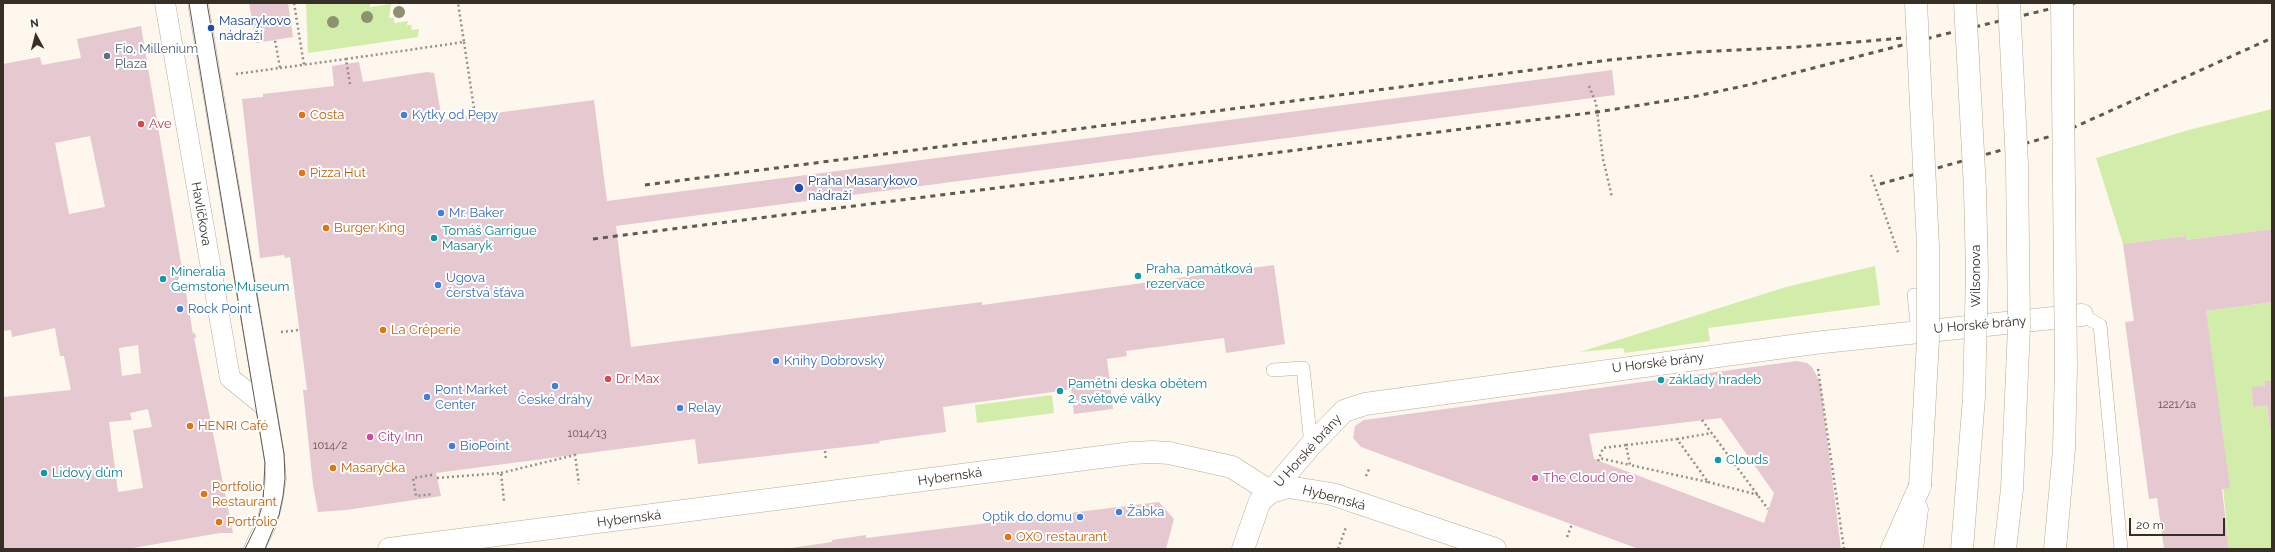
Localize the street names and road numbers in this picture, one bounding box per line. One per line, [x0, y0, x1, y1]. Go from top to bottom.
street label: Havlíčkova [188, 181, 214, 247]
street label: Wilsonova [1968, 245, 1984, 307]
street label: U Horské brány [1933, 313, 2027, 337]
street label: U Horské brány [1611, 350, 1705, 376]
street label: U Horské brány [1271, 411, 1345, 491]
street label: Hybernská [917, 465, 983, 489]
street label: Hybernská [1301, 482, 1367, 514]
street label: Hybernská [596, 507, 662, 531]

